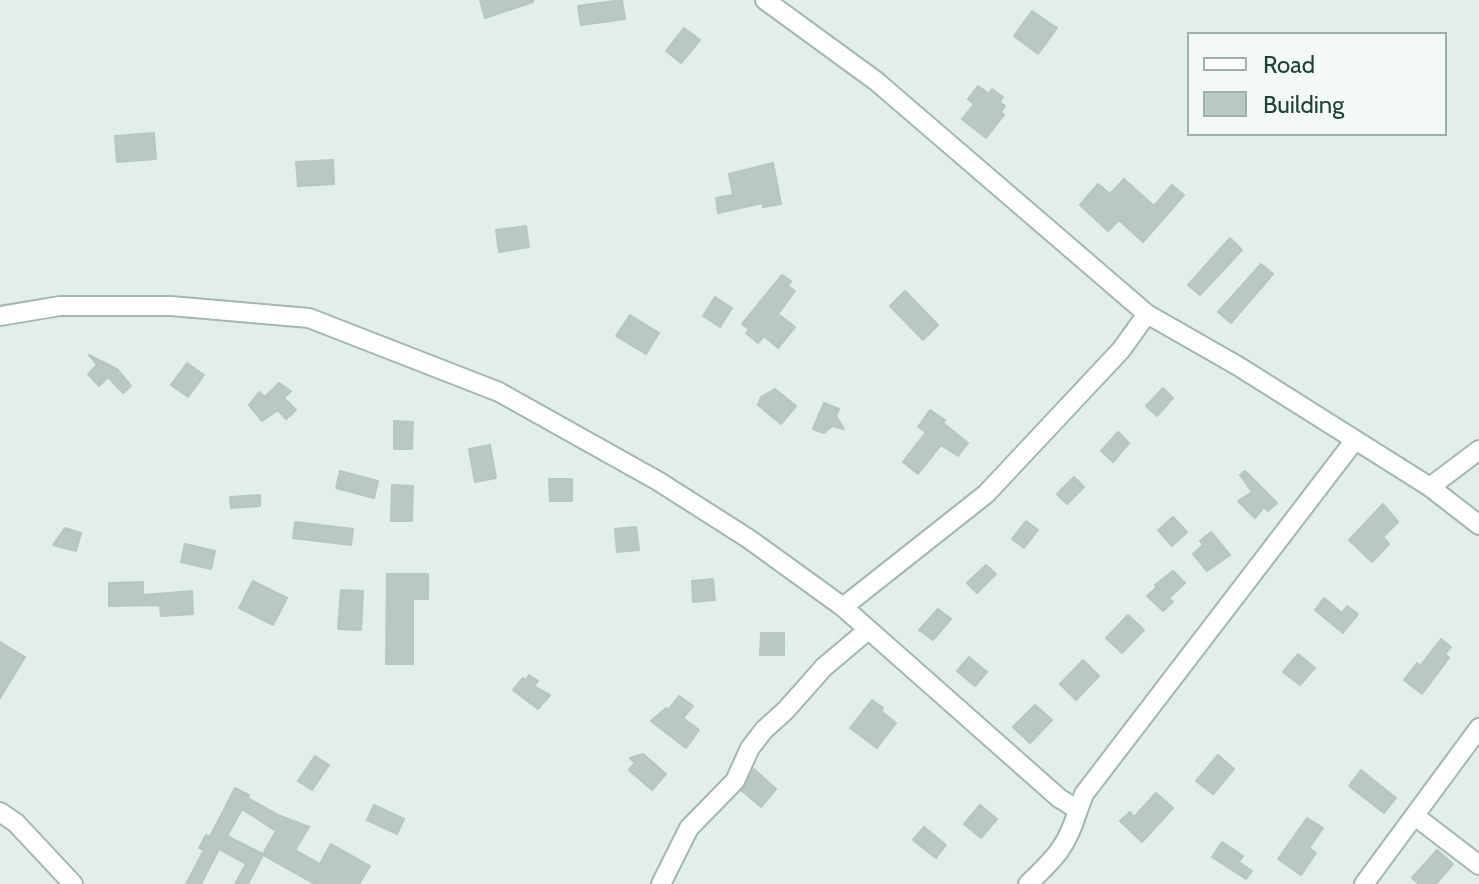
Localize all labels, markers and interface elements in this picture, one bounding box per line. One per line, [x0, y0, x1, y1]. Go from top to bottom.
legend [1187, 32, 1447, 136]
text: Road [1263, 50, 1315, 79]
text: Building [1263, 90, 1344, 119]

